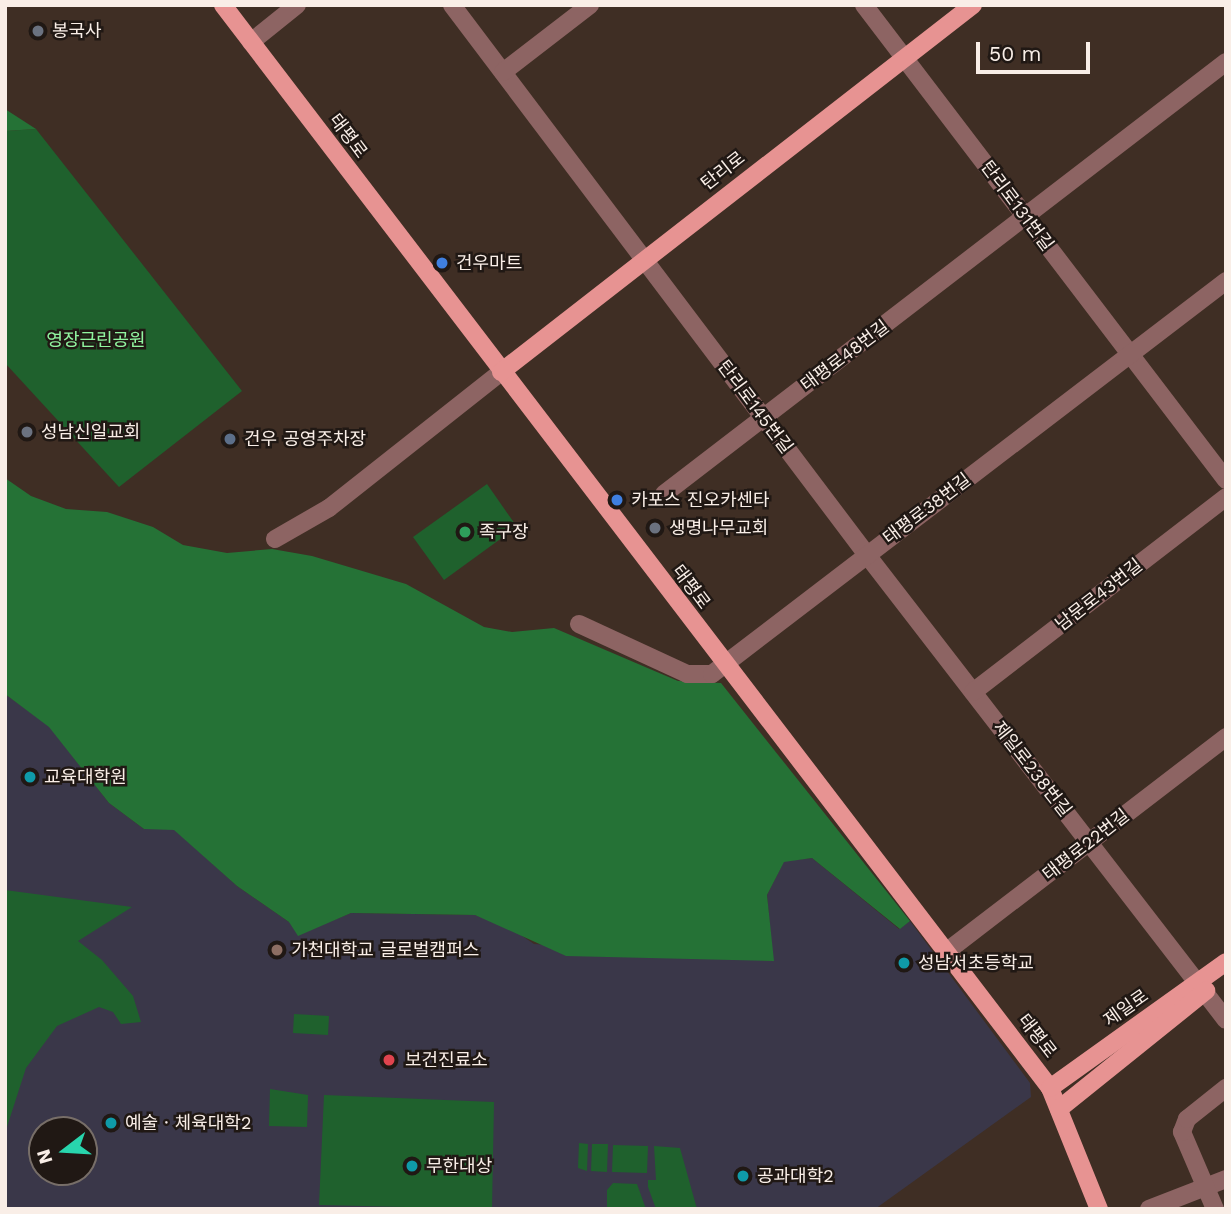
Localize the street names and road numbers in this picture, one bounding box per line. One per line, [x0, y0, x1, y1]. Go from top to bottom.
street label: 태평로 [324, 110, 372, 162]
street label: 탄리로 [697, 147, 749, 195]
street label: 탄리로131번길 [976, 157, 1058, 255]
street label: 태평로48번길 [797, 316, 893, 396]
street label: 탄리로145번길 [713, 356, 797, 458]
street label: 태평로38번길 [879, 469, 975, 549]
street label: 남문로43번길 [1051, 554, 1147, 636]
street label: 태평로 [667, 561, 715, 613]
street label: 제일로238번길 [988, 717, 1076, 821]
street label: 태평로22번길 [1038, 805, 1134, 885]
street label: 제일로 [1099, 985, 1153, 1031]
street label: 태평로 [1013, 1010, 1061, 1062]

